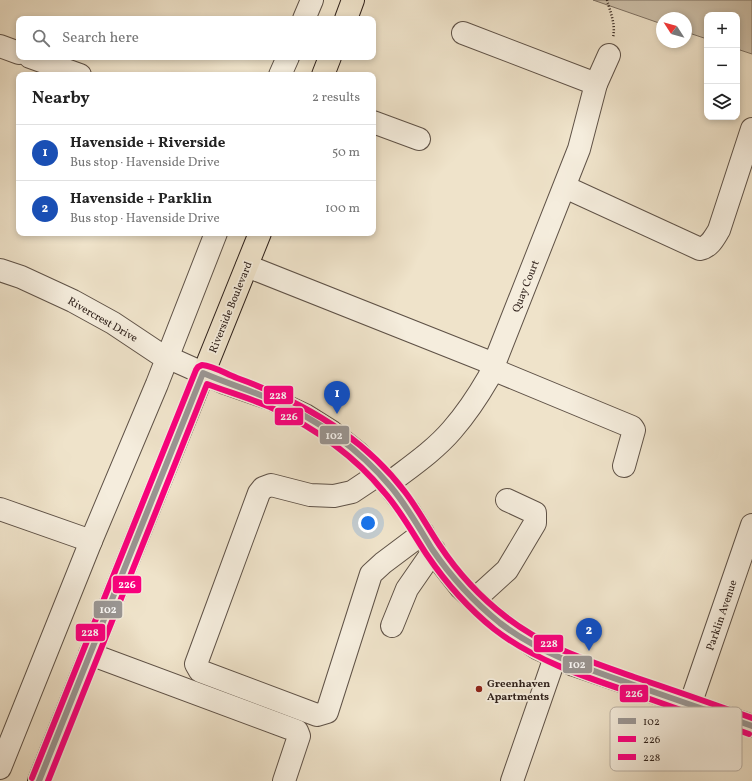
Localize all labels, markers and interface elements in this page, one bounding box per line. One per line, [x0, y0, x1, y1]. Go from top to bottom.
north arrow [656, 12, 692, 48]
map controls [704, 12, 740, 120]
button: + [704, 12, 740, 48]
search box [16, 16, 376, 60]
icon: search [30, 27, 52, 49]
text: Search here [62, 28, 139, 49]
button: − [704, 48, 740, 84]
button: layers [704, 84, 740, 120]
text: Nearby [32, 87, 90, 110]
text: 2 results [312, 89, 360, 107]
text: Havenside + Riverside [70, 133, 225, 154]
text: 1 [42, 144, 48, 162]
text: 50 m [332, 144, 360, 162]
text: Bus stop · Havenside Drive [70, 154, 220, 172]
text: Havenside + Parklin [70, 189, 212, 210]
text: 2 [42, 200, 48, 218]
text: 100 m [325, 200, 360, 218]
text: Bus stop · Havenside Drive [70, 210, 220, 228]
street label: Quay Court [509, 258, 544, 315]
street label: Riverside Boulevard [206, 260, 257, 356]
street label: Rivercrest Drive [64, 294, 140, 346]
pin: 1 [324, 381, 350, 414]
line badge: 228 [263, 385, 294, 405]
text: 228 [269, 389, 287, 404]
line badge: 226 [274, 407, 304, 426]
text: 226 [280, 410, 298, 425]
line badge: 102 [319, 425, 350, 445]
text: 102 [326, 429, 343, 444]
your location [358, 513, 378, 533]
line badge: 226 [112, 575, 142, 594]
text: 226 [118, 578, 136, 593]
street label: Parklin Avenue [703, 578, 742, 653]
line badge: 102 [93, 600, 123, 619]
text: 102 [100, 603, 117, 618]
pin: 2 [576, 618, 602, 651]
line badge: 228 [75, 623, 106, 642]
text: 228 [81, 626, 99, 641]
line badge: 228 [533, 634, 564, 653]
text: 228 [540, 637, 558, 652]
line badge: 102 [562, 655, 593, 674]
text: 102 [569, 658, 586, 673]
place label: Greenhaven Apartments [487, 677, 550, 705]
marker: Greenhaven Apartments [474, 684, 484, 694]
line badge: 226 [619, 684, 649, 703]
text: 226 [625, 687, 643, 702]
legend [610, 707, 742, 771]
text: 102 [643, 715, 660, 730]
text: 226 [643, 733, 661, 748]
text: 228 [643, 751, 661, 766]

